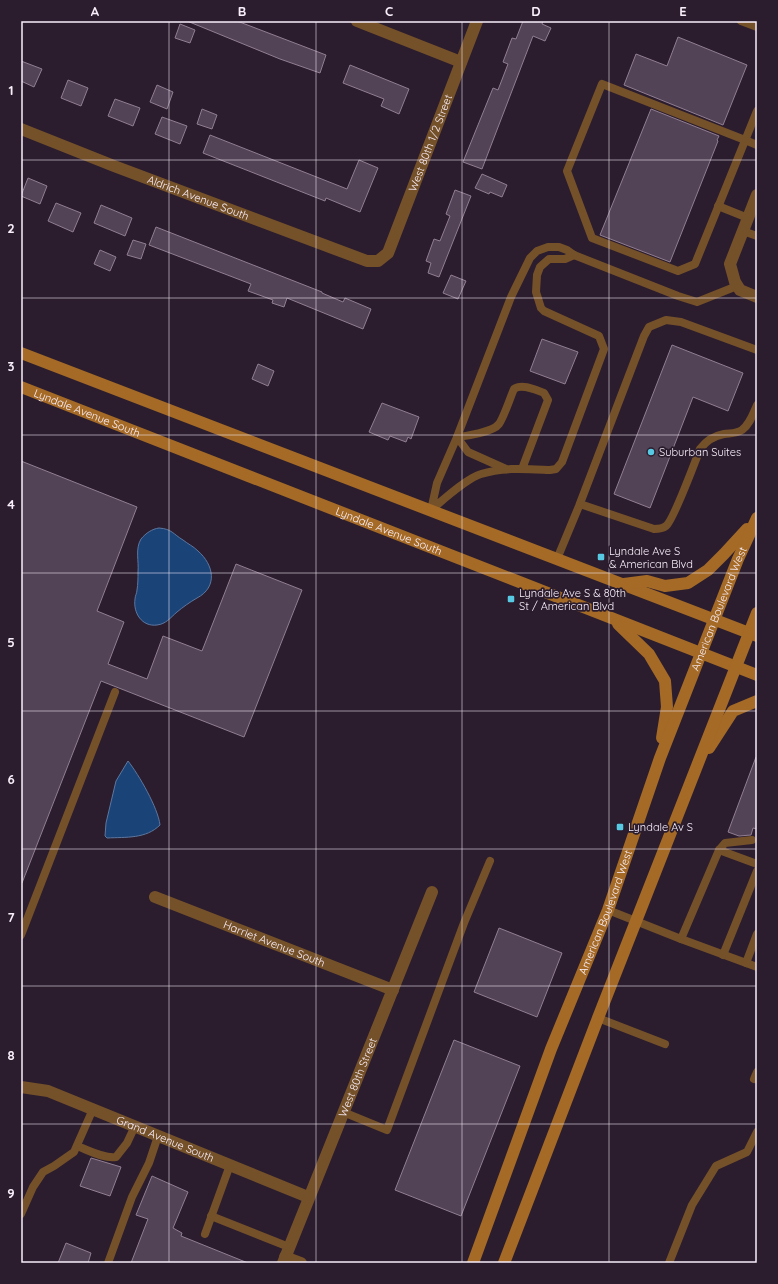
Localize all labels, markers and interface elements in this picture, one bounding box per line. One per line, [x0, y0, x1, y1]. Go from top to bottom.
text: A [91, 3, 100, 19]
text: B [238, 3, 246, 19]
text: C [385, 3, 393, 19]
text: D [531, 3, 541, 19]
text: E [679, 3, 687, 19]
text: 1 [8, 82, 14, 98]
street label: West 80th 1/2 Street [405, 92, 455, 194]
street label: Aldrich Avenue South [145, 172, 251, 223]
text: 2 [7, 220, 15, 236]
text: 3 [8, 358, 15, 374]
street label: Lyndale Avenue South [32, 386, 142, 440]
place label: Suburban Suites [659, 445, 741, 459]
marker: Suburban Suites [646, 447, 656, 457]
text: 4 [7, 496, 15, 512]
street label: Lyndale Avenue South [334, 504, 444, 558]
place label: Lyndale Ave S & American Blvd [609, 544, 693, 571]
street label: American Boulevard West [688, 544, 750, 673]
marker: Lyndale Ave S & American Blvd [596, 552, 606, 562]
place label: Lyndale Ave S & 80th St / American Blvd [519, 586, 626, 613]
marker: Lyndale Ave S & 80th St / American Blvd [506, 594, 516, 604]
text: 5 [7, 634, 15, 650]
text: 6 [7, 771, 15, 787]
place label: Lyndale Av S [628, 820, 693, 834]
marker: Lyndale Av S [615, 822, 625, 832]
street label: American Boulevard West [575, 848, 635, 977]
text: 7 [7, 909, 15, 925]
street label: Harriet Avenue South [221, 917, 327, 970]
street label: West 80th Street [335, 1035, 380, 1119]
text: 8 [7, 1047, 15, 1063]
street label: Grand Avenue South [114, 1113, 216, 1165]
text: 9 [7, 1185, 15, 1201]

